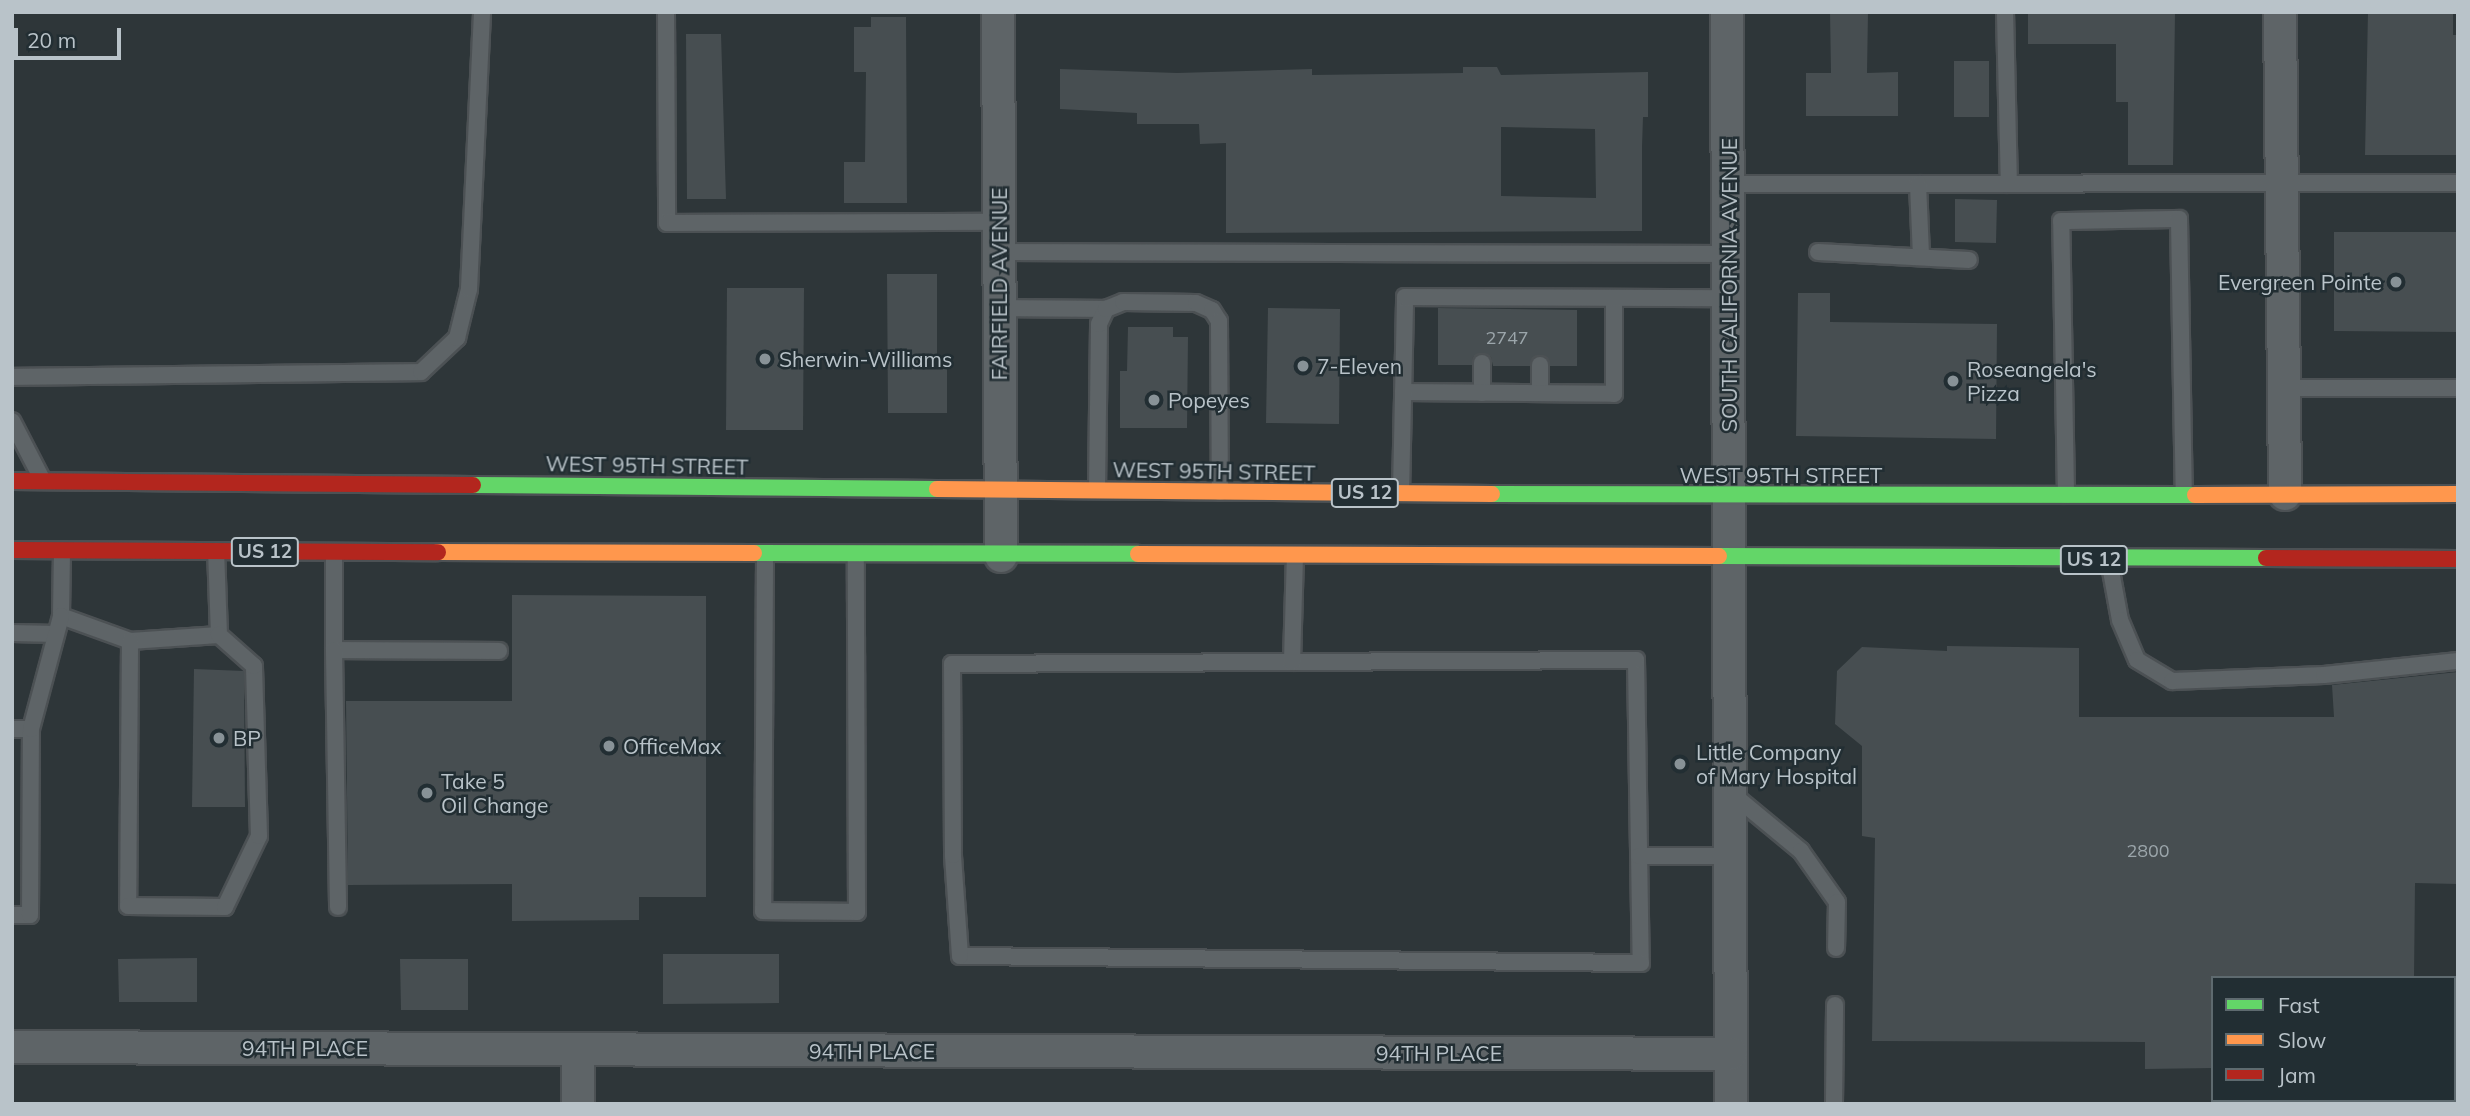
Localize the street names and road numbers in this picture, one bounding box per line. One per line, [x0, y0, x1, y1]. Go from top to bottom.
street label: SOUTH CALIFORNIA AVENUE [1716, 138, 1742, 432]
street label: FAIRFIELD AVENUE [986, 188, 1012, 380]
street label: WEST 95TH STREET [545, 451, 749, 479]
street label: WEST 95TH STREET [1112, 457, 1316, 485]
street label: WEST 95TH STREET [1680, 462, 1882, 488]
road number: US 12 [1330, 478, 1400, 508]
road number: US 12 [230, 537, 300, 568]
road number: US 12 [2059, 544, 2129, 576]
street label: 94TH PLACE [242, 1035, 368, 1061]
street label: 94TH PLACE [809, 1038, 935, 1064]
street label: 94TH PLACE [1376, 1040, 1502, 1066]

